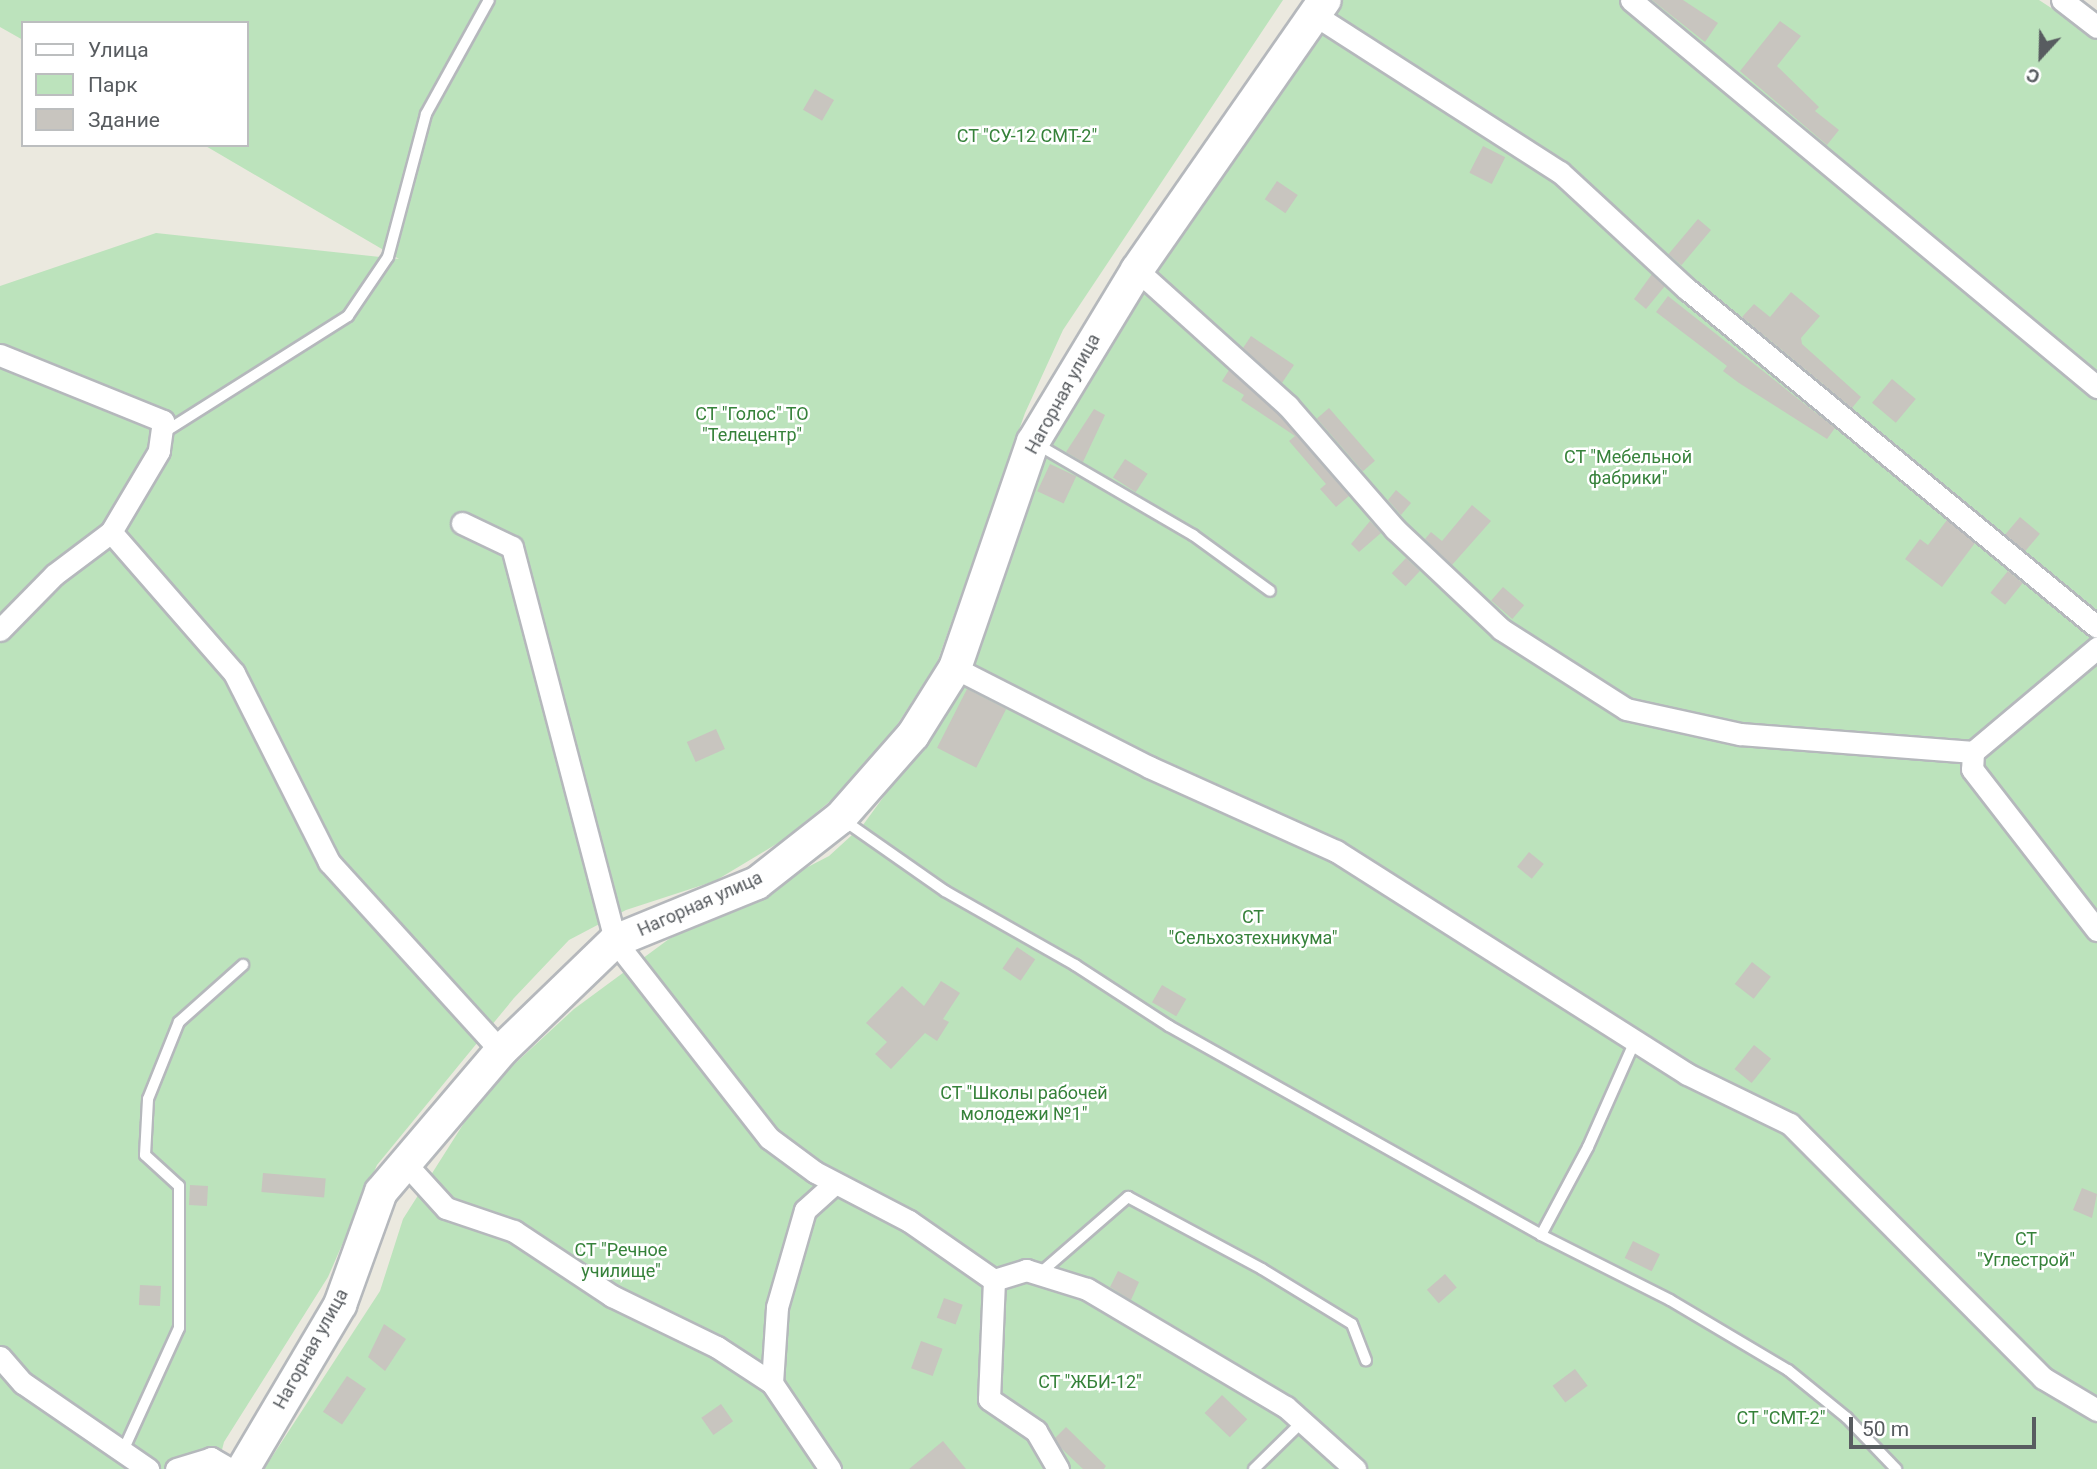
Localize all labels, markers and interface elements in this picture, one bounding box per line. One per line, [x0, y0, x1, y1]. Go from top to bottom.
legend [21, 21, 248, 147]
north arrow [2006, 21, 2076, 91]
text: Улица [88, 38, 149, 62]
text: С [2023, 63, 2043, 89]
text: Парк [88, 73, 138, 97]
text: Здание [88, 108, 160, 132]
park label: СТ "СУ-12 СМТ-2" [957, 125, 1097, 147]
street label: Нагорная улица [1021, 330, 1105, 458]
park label: СТ "Голос" ТО "Телецентр" [695, 404, 809, 446]
park label: СТ "Мебельной фабрики" [1564, 447, 1692, 490]
street label: Нагорная улица [634, 867, 766, 941]
park label: СТ "Сельхозтехникума" [1168, 907, 1338, 950]
park label: СТ "Школы рабочей молодежи №1" [940, 1083, 1108, 1126]
park label: СТ "Углестрой" [1977, 1229, 2075, 1272]
park label: СТ "Речное училище" [574, 1240, 668, 1282]
street label: Нагорная улица [269, 1285, 353, 1413]
park label: СТ "ЖБИ-12" [1038, 1371, 1142, 1393]
scale bar [1852, 1402, 2039, 1446]
park label: СТ "СМТ-2" [1736, 1407, 1826, 1429]
text: 50 m [1862, 1417, 1909, 1441]

